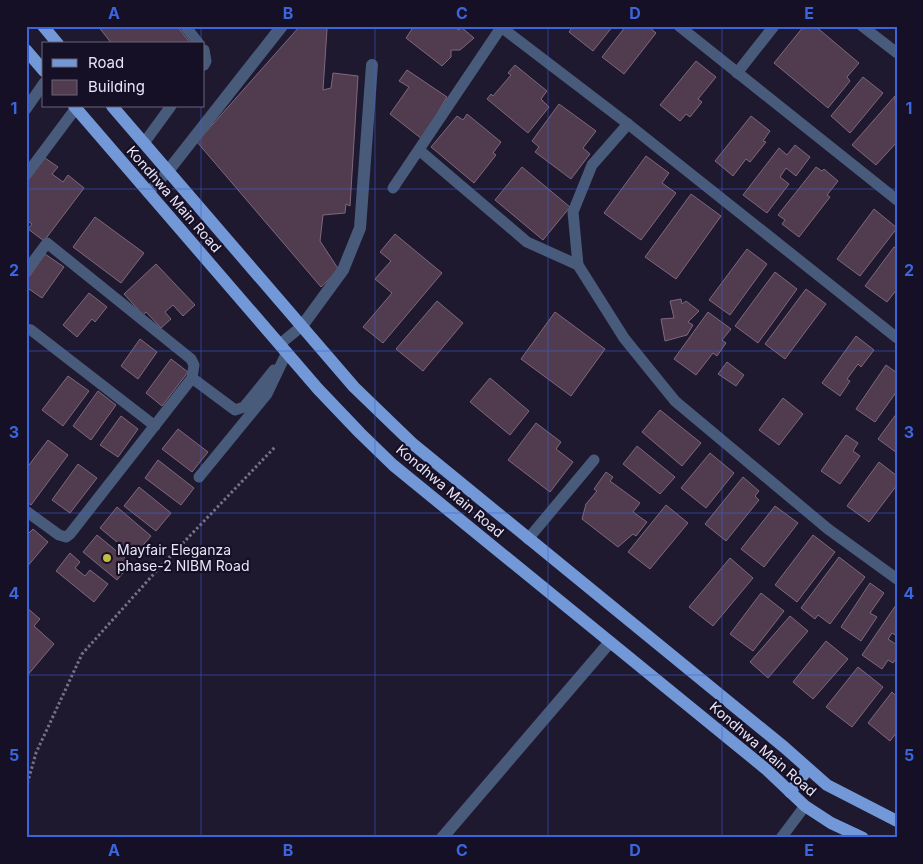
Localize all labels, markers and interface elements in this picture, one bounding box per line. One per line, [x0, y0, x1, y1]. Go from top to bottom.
text: A [108, 3, 120, 23]
text: B [283, 3, 293, 23]
text: C [456, 3, 468, 23]
text: D [629, 3, 641, 23]
text: E [804, 3, 814, 23]
legend [42, 42, 205, 108]
text: Road [88, 53, 124, 72]
text: Building [88, 77, 145, 96]
text: 1 [11, 98, 17, 118]
text: 1 [906, 98, 912, 118]
street label: Kondhwa Main Road [124, 142, 225, 255]
text: 2 [9, 260, 19, 280]
text: 2 [904, 260, 914, 280]
text: 3 [9, 422, 19, 442]
text: 3 [904, 422, 914, 442]
street label: Kondhwa Main Road [393, 441, 508, 541]
place label: Mayfair Eleganza phase-2 NIBM Road [117, 541, 250, 574]
marker: Mayfair Eleganza phase-2 NIBM Road [101, 552, 113, 564]
text: 4 [9, 583, 20, 603]
text: 4 [904, 583, 915, 603]
street label: Kondhwa Main Road [707, 698, 820, 799]
text: 5 [9, 745, 19, 765]
text: 5 [904, 745, 914, 765]
text: A [108, 840, 120, 860]
text: B [283, 840, 293, 860]
text: C [456, 840, 468, 860]
text: D [629, 840, 641, 860]
text: E [804, 840, 814, 860]

